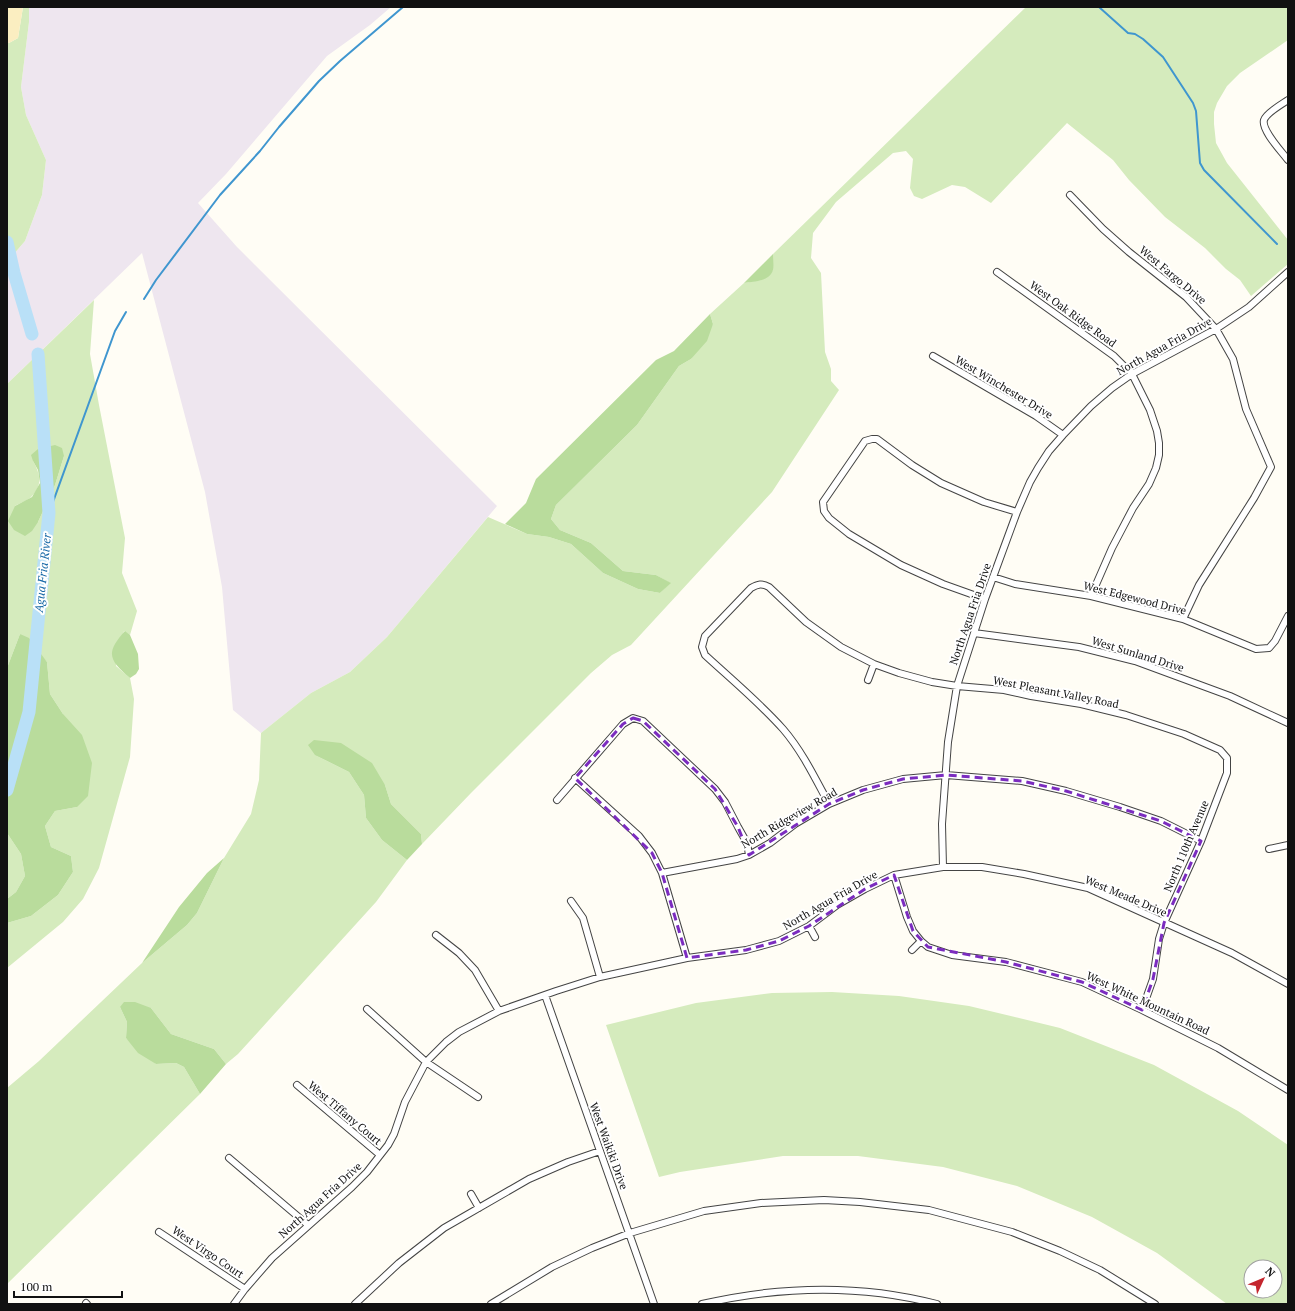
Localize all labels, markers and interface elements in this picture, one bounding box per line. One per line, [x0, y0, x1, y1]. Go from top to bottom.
street label: West Fargo Drive [1137, 243, 1210, 307]
street label: West Oak Ridge Road [1027, 278, 1119, 350]
street label: North Agua Fria Drive [1114, 314, 1214, 378]
street label: West Winchester Drive [953, 352, 1056, 422]
water label: Agua Fria River [31, 531, 54, 614]
street label: North Agua Fria Drive [946, 561, 994, 667]
street label: West Edgewood Drive [1082, 578, 1188, 618]
street label: West Sunland Drive [1090, 633, 1186, 675]
street label: West Pleasant Valley Road [992, 673, 1120, 711]
street label: North Ridgeview Road [738, 785, 840, 851]
street label: North 110th Avenue [1160, 798, 1212, 894]
street label: North Agua Fria Drive [780, 867, 880, 933]
street label: West Meade Drive [1083, 872, 1170, 920]
street label: West White Mountain Road [1084, 968, 1212, 1038]
street label: West Tiffany Court [305, 1078, 385, 1148]
street label: West Waikiki Drive [587, 1100, 631, 1192]
street label: North Agua Fria Drive [276, 1159, 365, 1241]
street label: West Virgo Court [170, 1223, 246, 1281]
north arrow [1243, 1259, 1283, 1299]
text: N [1262, 1264, 1279, 1280]
scale bar [14, 1273, 122, 1299]
text: 100 m [20, 1279, 53, 1294]

